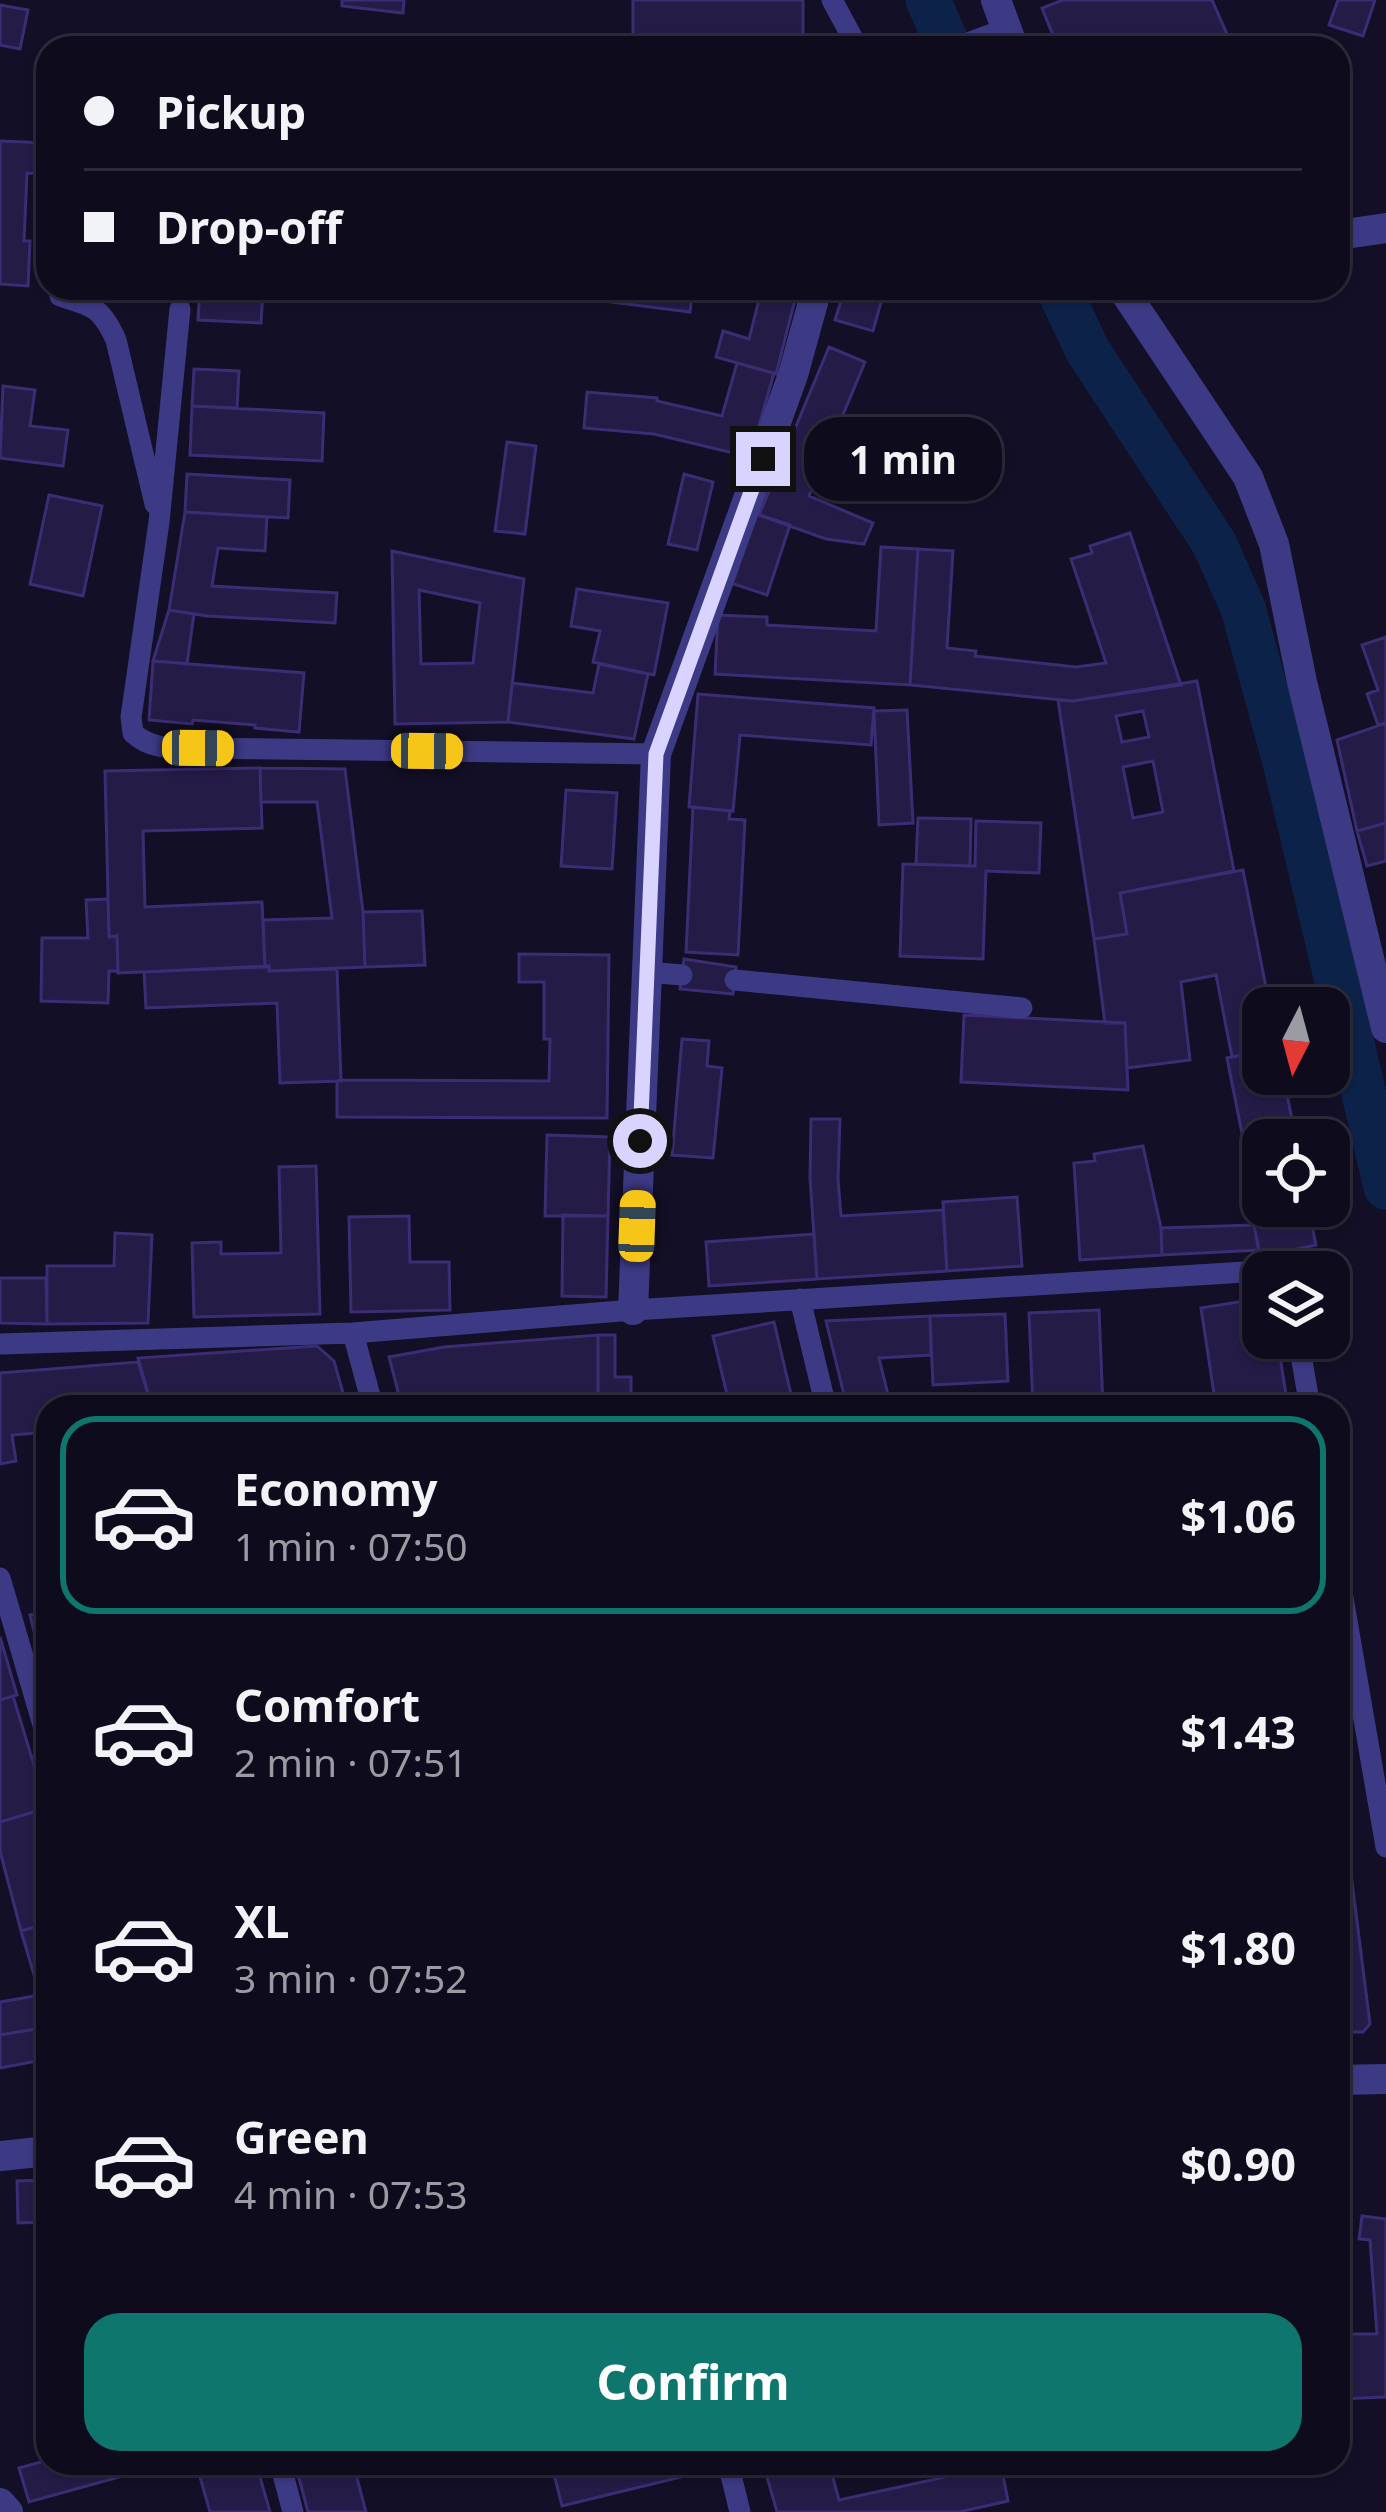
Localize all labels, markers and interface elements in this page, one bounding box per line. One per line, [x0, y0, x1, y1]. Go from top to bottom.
text: Pickup [156, 81, 306, 142]
text: Drop-off [156, 196, 342, 257]
callout: 1 min [805, 417, 1003, 501]
route end [736, 432, 790, 486]
text: 1 min [849, 432, 957, 485]
car [162, 729, 234, 767]
car [391, 732, 463, 770]
north arrow [1242, 987, 1350, 1095]
map controls [1242, 987, 1350, 1359]
route start [613, 1114, 667, 1168]
button: locate [1242, 1119, 1350, 1227]
car [618, 1189, 656, 1263]
button: layers [1242, 1251, 1350, 1359]
text: Economy [234, 1458, 438, 1519]
icon: car [90, 1461, 198, 1569]
text: $1.06 [1180, 1485, 1296, 1546]
text: 1 min · 07:50 [234, 1519, 468, 1572]
text: Comfort [234, 1674, 420, 1735]
icon: car [90, 1677, 198, 1785]
text: $1.43 [1180, 1701, 1296, 1762]
text: 2 min · 07:51 [234, 1735, 468, 1788]
text: XL [234, 1890, 289, 1951]
icon: car [90, 1893, 198, 2001]
text: $1.80 [1180, 1917, 1296, 1978]
text: 3 min · 07:52 [234, 1951, 468, 2004]
text: Green [234, 2106, 369, 2167]
icon: car [90, 2109, 198, 2217]
text: $0.90 [1180, 2133, 1296, 2194]
text: 4 min · 07:53 [234, 2167, 468, 2220]
button: Confirm [84, 2313, 1302, 2451]

